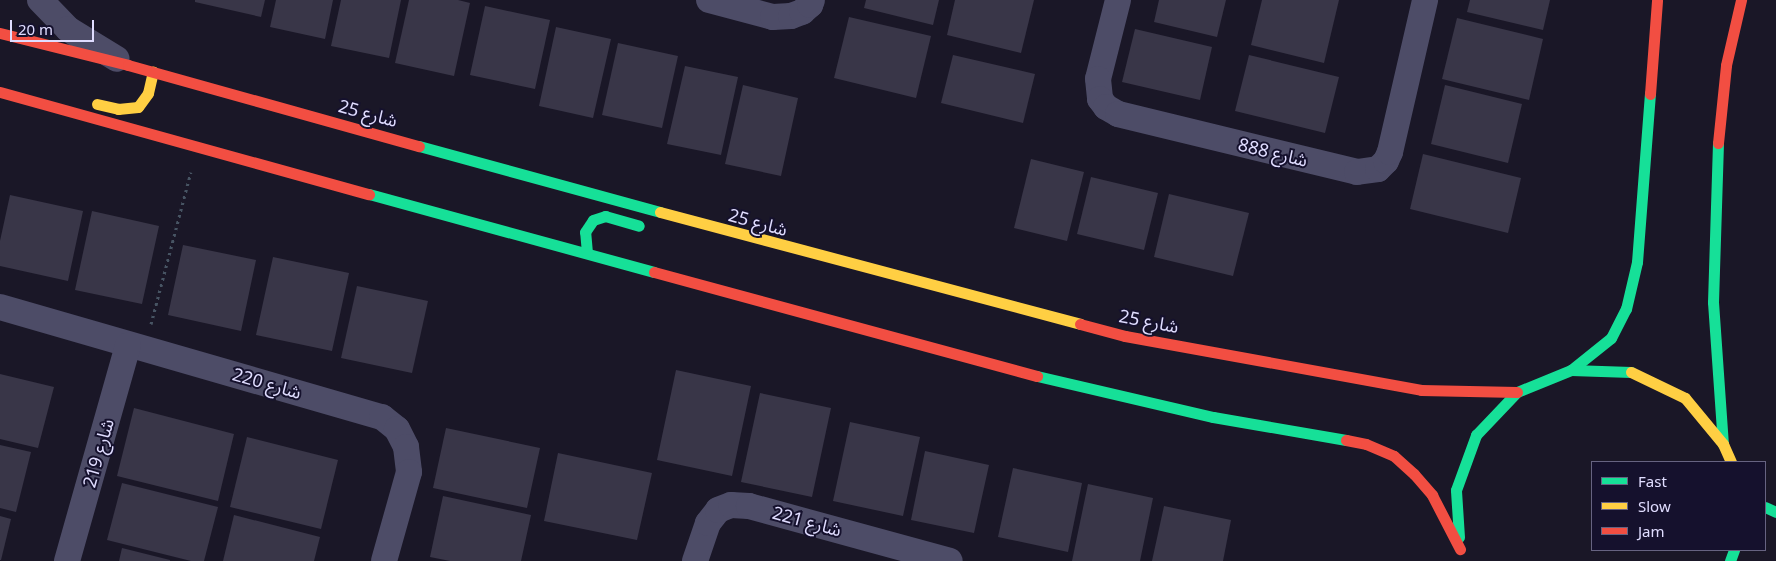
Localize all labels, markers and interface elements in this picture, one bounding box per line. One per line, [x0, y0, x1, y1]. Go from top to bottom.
scale bar [12, 10, 96, 42]
text: 20 m [18, 19, 53, 39]
street label: شارع 25 [336, 95, 400, 131]
street label: شارع 888 [1236, 133, 1310, 171]
street label: شارع 25 [726, 204, 790, 240]
street label: شارع 25 [1117, 305, 1181, 337]
street label: شارع 220 [230, 363, 304, 403]
street label: شارع 219 [78, 416, 118, 490]
legend [1591, 461, 1766, 551]
text: Fast [1638, 471, 1667, 491]
text: Slow [1638, 496, 1671, 516]
street label: شارع 221 [770, 501, 844, 541]
text: Jam [1638, 521, 1665, 541]

